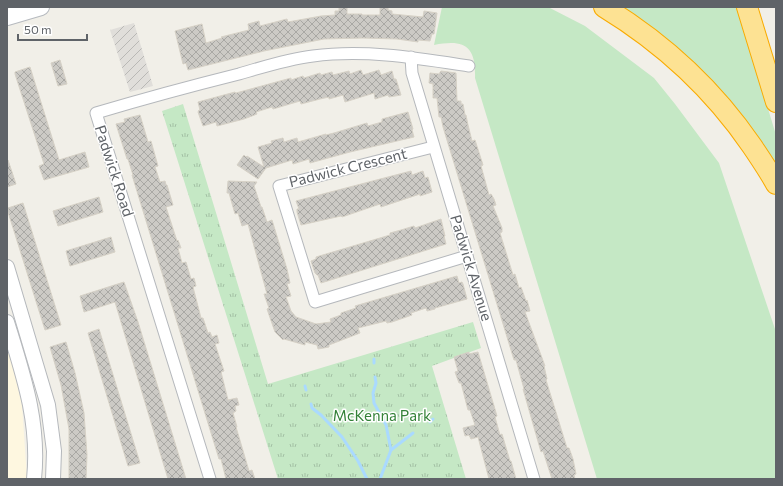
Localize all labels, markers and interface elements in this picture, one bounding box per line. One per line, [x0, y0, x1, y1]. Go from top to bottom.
scale bar [18, 16, 87, 42]
text: 50 m [24, 22, 52, 36]
street label: Padwick Road [92, 123, 138, 219]
street label: Padwick Crescent [287, 144, 409, 190]
street label: Padwick Avenue [447, 212, 497, 323]
park label: McKenna Park [333, 406, 431, 424]

